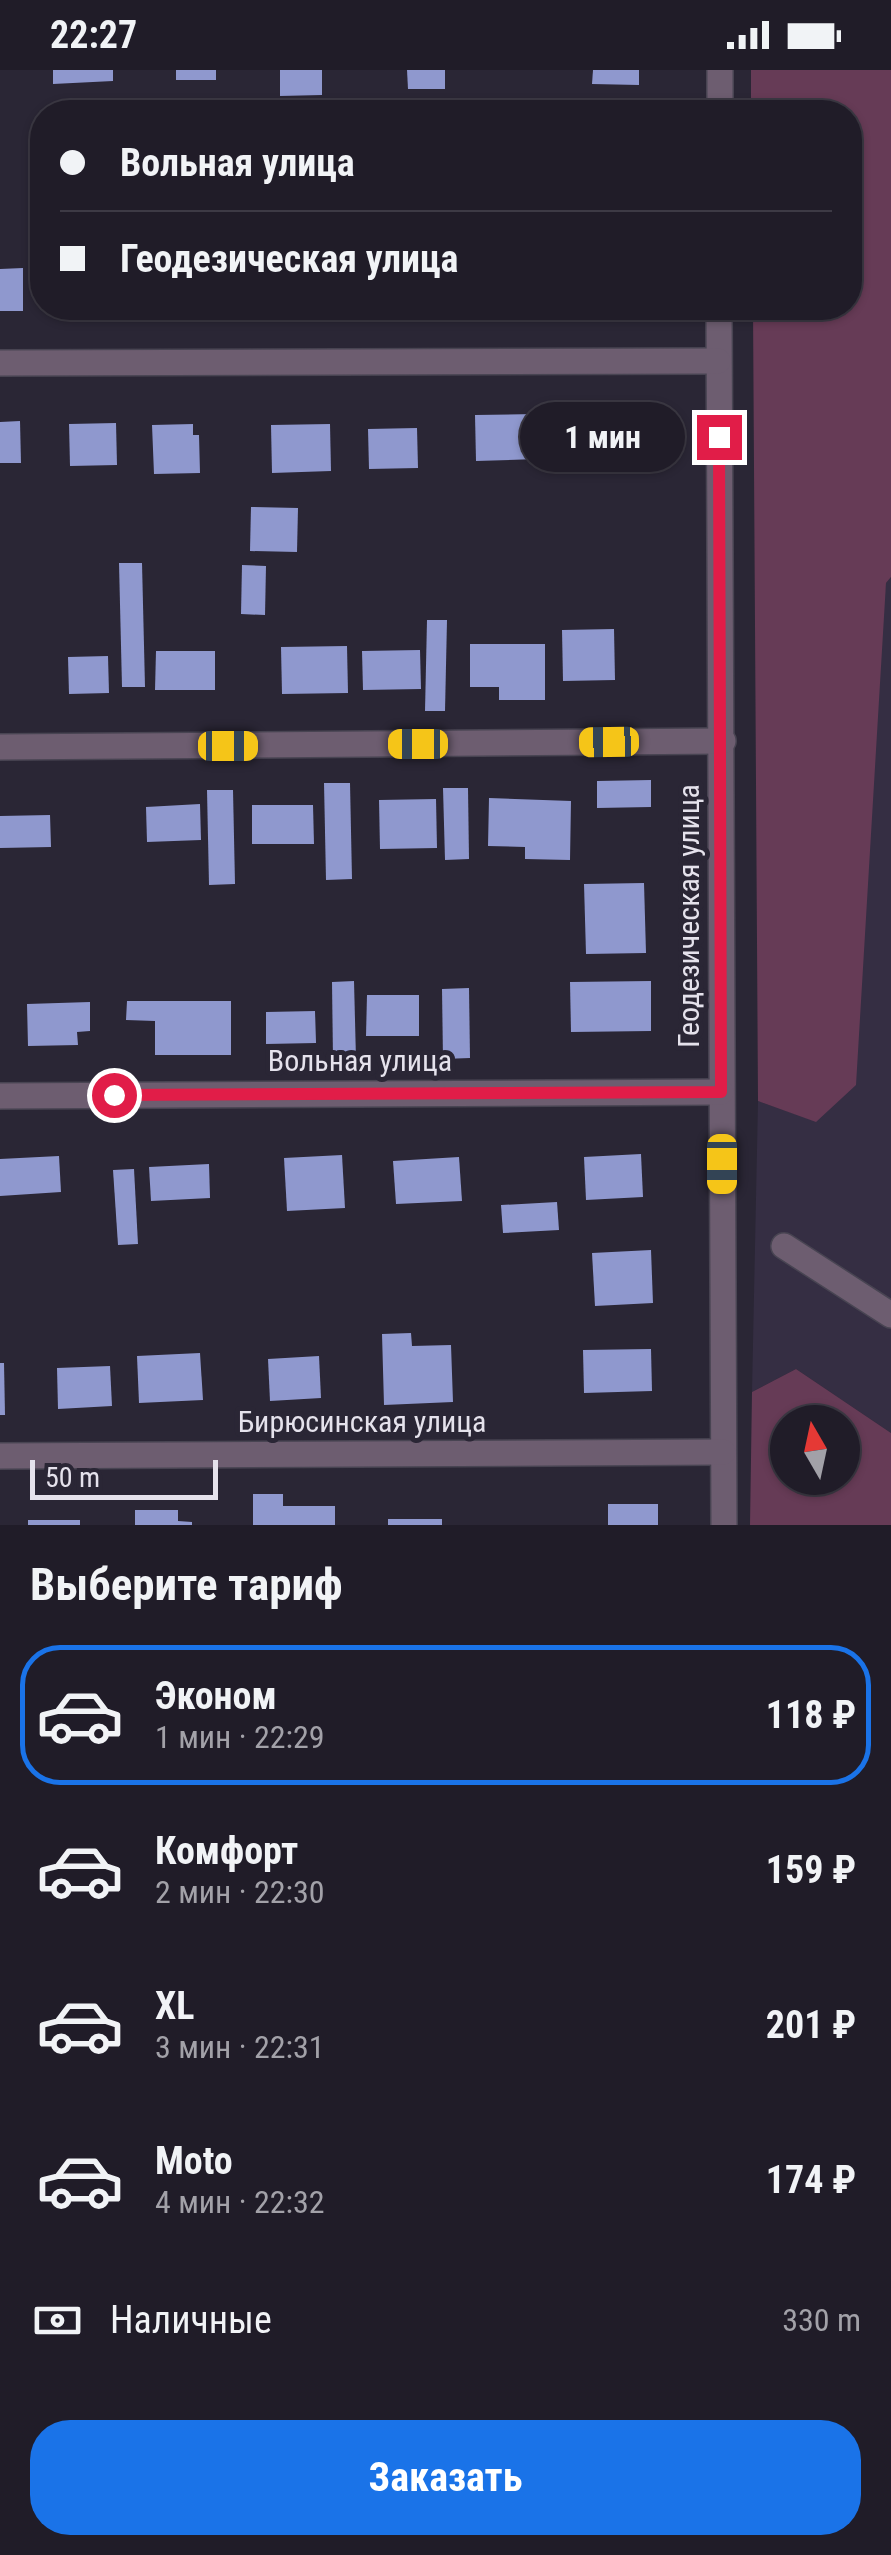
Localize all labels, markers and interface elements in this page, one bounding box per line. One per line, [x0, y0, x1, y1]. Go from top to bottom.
text: 22:27 [50, 13, 137, 57]
text: Вольная улица [120, 141, 355, 185]
text: Геодезическая улица [120, 237, 459, 281]
callout: 1 мин [519, 402, 684, 472]
route end [697, 415, 742, 460]
text: 1 мин [564, 418, 641, 456]
car [579, 726, 639, 758]
car [388, 729, 448, 759]
car [198, 731, 258, 761]
street label: Геодезическая улица [671, 784, 706, 1048]
street label: Вольная улица [268, 1043, 452, 1078]
route start [92, 1073, 137, 1118]
car [707, 1134, 737, 1194]
street label: Бирюсинская улица [238, 1404, 486, 1439]
north arrow [770, 1405, 860, 1495]
map controls [770, 1405, 860, 1495]
scale bar [30, 1455, 218, 1500]
text: 50 m [45, 1461, 100, 1494]
text: Выберите тариф [30, 1558, 343, 1611]
icon: car [35, 1670, 125, 1760]
text: Эконом [155, 1674, 277, 1718]
text: 118 ₽ [766, 1693, 856, 1737]
text: 1 мин · 22:29 [155, 1718, 325, 1756]
icon: car [35, 1825, 125, 1915]
text: Комфорт [155, 1829, 298, 1873]
text: 159 ₽ [766, 1848, 856, 1892]
text: 2 мин · 22:30 [155, 1873, 325, 1911]
icon: car [35, 1980, 125, 2070]
text: XL [155, 1984, 194, 2028]
text: 201 ₽ [766, 2003, 856, 2047]
text: 3 мин · 22:31 [155, 2028, 325, 2066]
icon: car [35, 2135, 125, 2225]
text: Moto [155, 2139, 233, 2183]
text: 174 ₽ [766, 2158, 856, 2202]
text: 4 мин · 22:32 [155, 2183, 325, 2221]
icon: cash [30, 2293, 85, 2348]
text: Наличные [110, 2298, 272, 2342]
text: 330 m [782, 2301, 861, 2339]
button: Заказать [30, 2420, 861, 2535]

